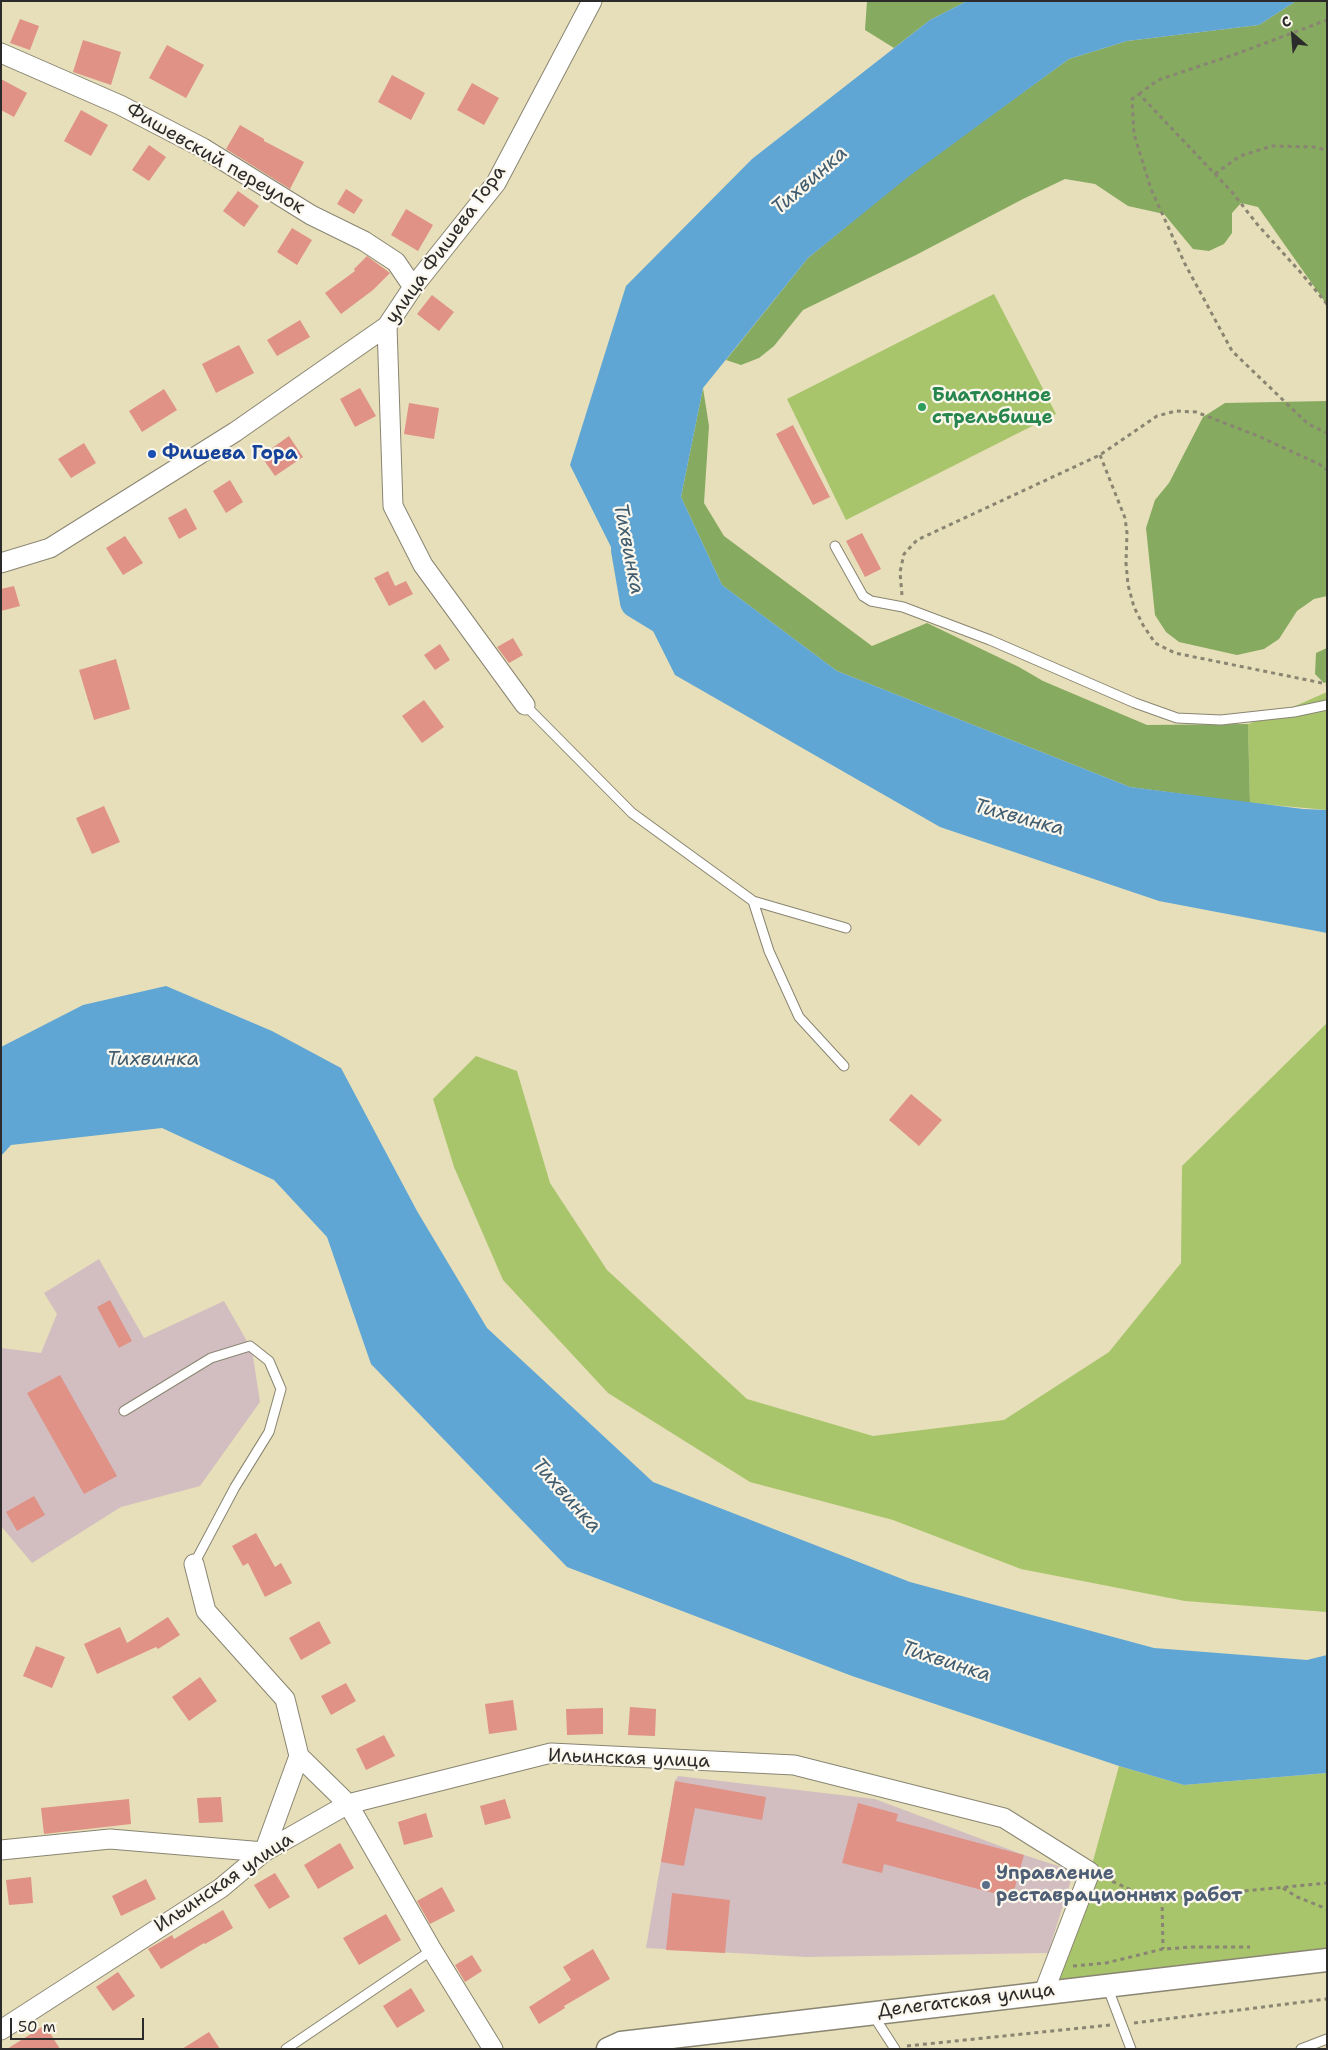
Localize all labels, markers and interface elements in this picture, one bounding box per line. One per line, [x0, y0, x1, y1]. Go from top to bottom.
north arrow [1268, 10, 1318, 60]
text: С [1278, 12, 1294, 32]
street label: Фишевский переулок [122, 99, 308, 219]
water label: Тихвинка [767, 142, 853, 220]
street label: улица Фишева Гора [381, 161, 511, 329]
place label: Биатлонное стрельбище [932, 385, 1053, 429]
marker: Биатлонное стрельбище [916, 401, 928, 413]
place label: Фишева Гора [162, 443, 298, 465]
marker: Фишева Гора [146, 448, 158, 460]
water label: Тихвинка [607, 501, 649, 597]
water label: Тихвинка [971, 794, 1067, 842]
water label: Тихвинка [107, 1048, 199, 1072]
water label: Тихвинка [526, 1454, 606, 1538]
water label: Тихвинка [898, 1636, 994, 1688]
street label: Ильинская улица [548, 1745, 710, 1773]
street label: Ильинская улица [150, 1828, 298, 1938]
place label: Управление реставрационных работ [996, 1863, 1242, 1907]
marker: Управление реставрационных работ [980, 1879, 992, 1891]
street label: Делегатская улица [876, 1979, 1056, 2023]
scale bar [12, 2008, 146, 2040]
text: 50 m [18, 2017, 56, 2037]

